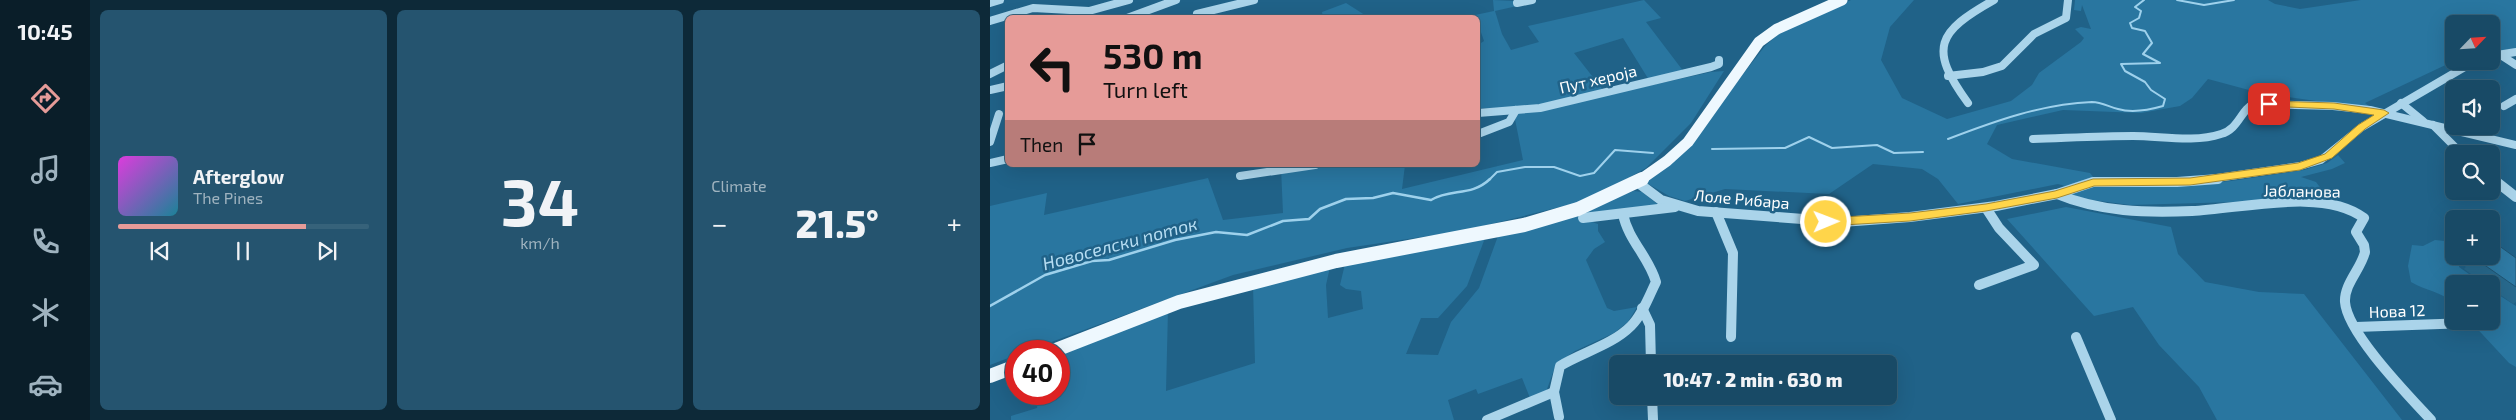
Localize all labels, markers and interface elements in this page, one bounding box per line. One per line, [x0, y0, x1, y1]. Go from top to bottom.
north arrow [2445, 15, 2500, 70]
map controls [2445, 15, 2500, 330]
text: 10:45 [17, 18, 73, 44]
text: 530 m [1103, 34, 1203, 76]
icon: left [1020, 35, 1085, 100]
street label: Пут хероја [1557, 60, 1639, 98]
text: Turn left [1103, 76, 1188, 102]
button: sound [2445, 80, 2500, 135]
icon: directions [28, 81, 63, 116]
pin [2248, 83, 2290, 125]
icon: arrive [2255, 90, 2283, 118]
icon: arrive [1073, 130, 1101, 158]
text: Then [1020, 133, 1063, 156]
button: search [2445, 145, 2500, 200]
icon: music [28, 152, 63, 187]
text: 34 [501, 161, 579, 239]
text: Afterglow [193, 165, 284, 188]
text: Climate [711, 176, 767, 195]
street label: Јабланова [2263, 180, 2341, 201]
street label: Лоле Рибара [1694, 185, 1791, 212]
text: The Pines [193, 188, 263, 207]
position arrow [1799, 195, 1851, 247]
text: 21.5° [796, 200, 879, 246]
text: − [711, 206, 728, 240]
text: + [947, 206, 962, 240]
button: + [2445, 210, 2500, 265]
water label: Новоселски поток [1040, 212, 1200, 274]
icon: phone [28, 224, 63, 259]
text: km/h [520, 233, 560, 252]
icon: previous [146, 237, 174, 265]
icon: pause [229, 237, 257, 265]
icon: next [313, 237, 341, 265]
button: − [2445, 275, 2500, 330]
icon: climate [28, 295, 63, 330]
street label: Нова 12 [2368, 300, 2426, 321]
speed limit sign: 40 [1005, 340, 1070, 405]
icon: car [28, 367, 63, 402]
text: 10:47 · 2 min · 630 m [1663, 368, 1843, 391]

